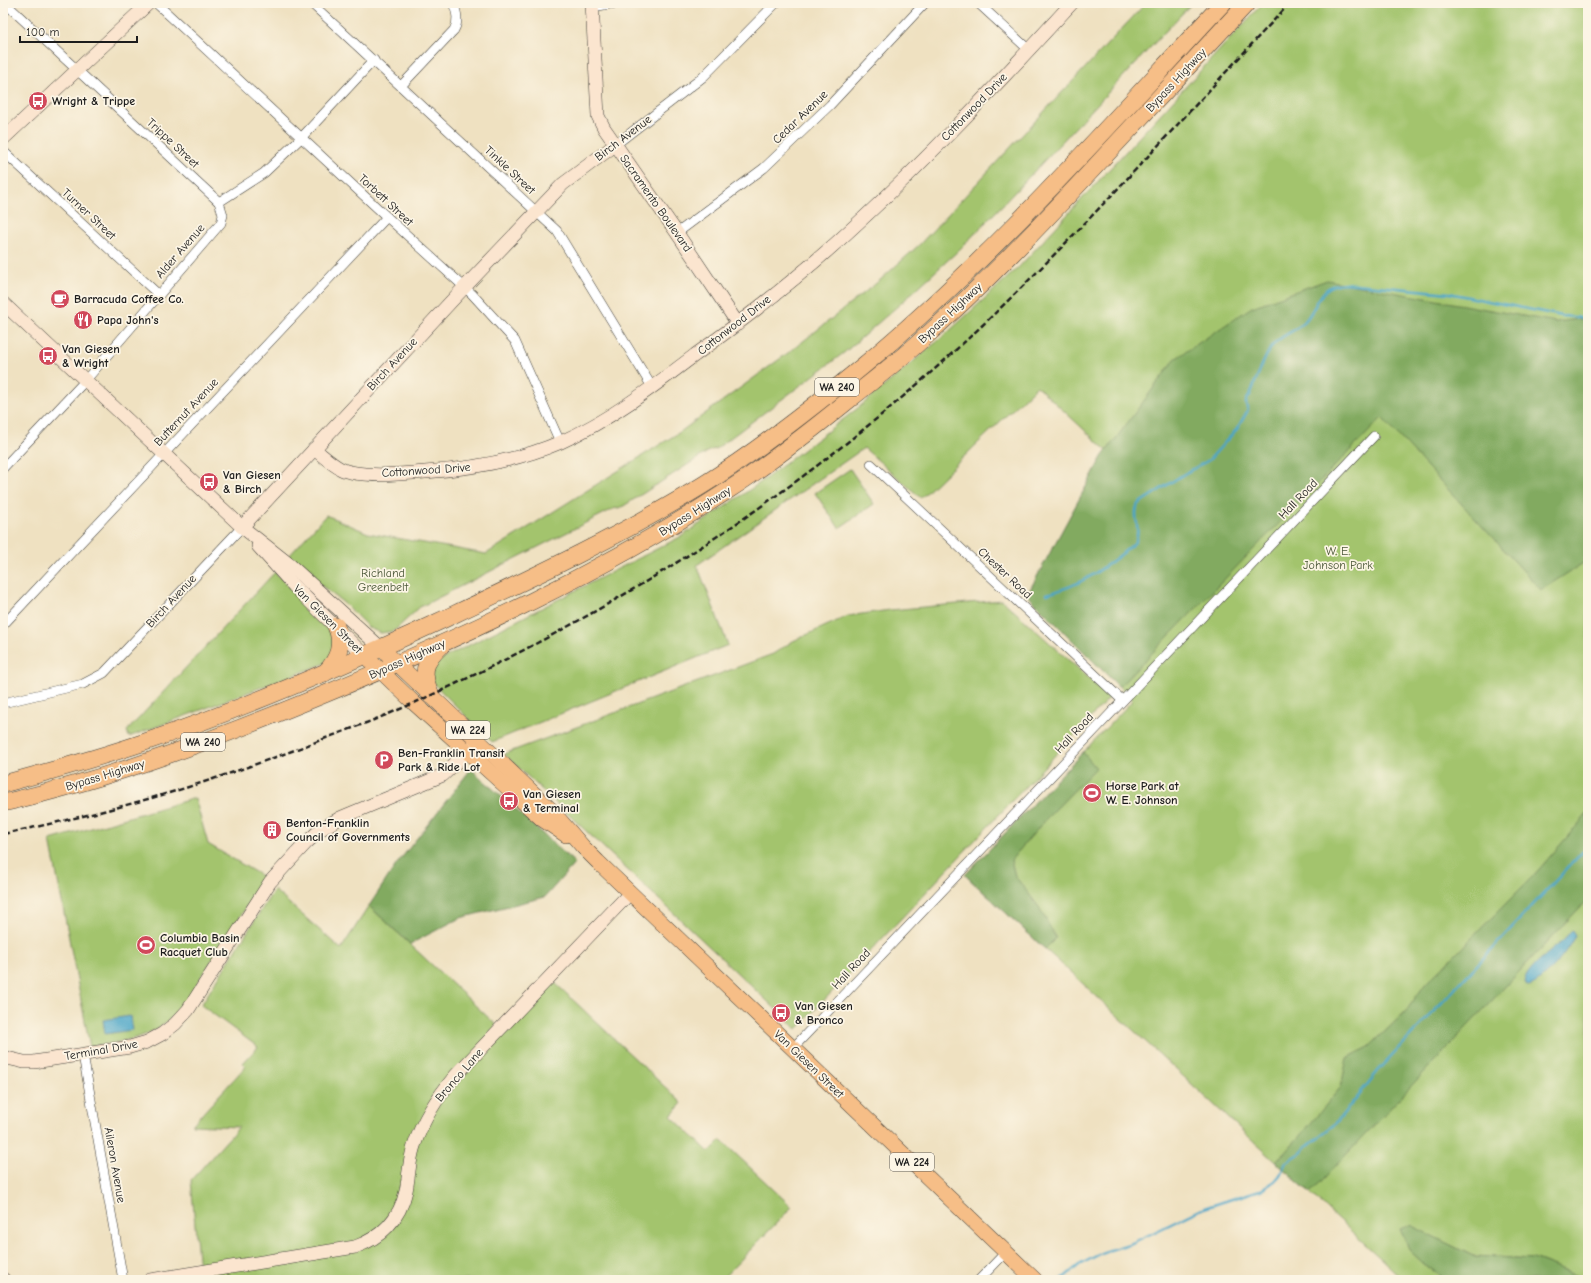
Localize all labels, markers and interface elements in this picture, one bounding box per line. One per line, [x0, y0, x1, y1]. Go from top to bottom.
scale bar [20, 18, 137, 44]
text: 100 m [26, 25, 59, 39]
street label: Bypass Highway [1143, 45, 1210, 115]
street label: Cottonwood Drive [938, 70, 1010, 144]
street label: Cedar Avenue [770, 87, 830, 147]
bus stop icon: Wright & Trippe [27, 90, 49, 112]
place label: Wright & Trippe [52, 94, 135, 108]
street label: Birch Avenue [592, 112, 654, 164]
street label: Trippe Street [144, 115, 203, 171]
street label: Tinkle Street [482, 143, 539, 197]
street label: Sacramento Boulevard [617, 152, 695, 254]
street label: Torbett Street [356, 171, 417, 229]
street label: Turner Street [59, 185, 119, 243]
street label: Alder Avenue [153, 221, 207, 281]
street label: Bypass Highway [915, 279, 985, 346]
cafe icon: Barracuda Coffee Co. [49, 288, 71, 310]
place label: Barracuda Coffee Co. [74, 292, 184, 306]
street label: Cottonwood Drive [695, 292, 773, 358]
restaurant icon: Papa John's [72, 309, 94, 331]
place label: Papa John's [97, 313, 159, 327]
street label: Birch Avenue [364, 335, 420, 393]
place label: Van Giesen & Wright [62, 342, 120, 370]
bus stop icon: Van Giesen & Wright [37, 345, 59, 367]
street label: Butternut Avenue [151, 375, 221, 449]
road number: WA 240 [815, 378, 859, 396]
street label: Cottonwood Drive [381, 460, 471, 480]
place label: Van Giesen & Birch [223, 468, 281, 496]
bus stop icon: Van Giesen & Birch [198, 471, 220, 493]
street label: Hall Road [1276, 476, 1320, 522]
street label: Bypass Highway [656, 483, 734, 539]
street label: Chester Road [975, 544, 1035, 602]
park label: W. E. Johnson Park [1303, 544, 1373, 572]
park label: Richland Greenbelt [358, 566, 409, 594]
street label: Birch Avenue [143, 572, 199, 630]
street label: Van Giesen Street [291, 582, 366, 657]
street label: Bypass Highway [367, 636, 448, 682]
street label: Hall Road [1052, 710, 1096, 756]
road number: WA 224 [446, 721, 490, 739]
road number: WA 240 [181, 733, 225, 751]
place label: Ben-Franklin Transit Park & Ride Lot [398, 746, 505, 774]
parking icon: Ben-Franklin Transit Park & Ride Lot [373, 749, 395, 771]
street label: Bypass Highway [64, 756, 147, 794]
place label: Horse Park at W. E. Johnson [1106, 779, 1180, 807]
sports icon: Horse Park at W. E. Johnson [1081, 782, 1103, 804]
place label: Van Giesen & Terminal [523, 787, 581, 815]
bus stop icon: Van Giesen & Terminal [498, 790, 520, 812]
place label: Benton-Franklin Council of Governments [286, 816, 410, 844]
building icon: Benton-Franklin Council of Governments [261, 819, 283, 841]
place label: Columbia Basin Racquet Club [160, 931, 240, 959]
sports icon: Columbia Basin Racquet Club [135, 934, 157, 956]
street label: Hall Road [829, 946, 873, 992]
place label: Van Giesen & Bronco [795, 999, 853, 1027]
bus stop icon: Van Giesen & Bronco [770, 1002, 792, 1024]
street label: Van Giesen Street [771, 1027, 847, 1101]
street label: Terminal Drive [63, 1037, 139, 1063]
street label: Bronco Lane [432, 1046, 486, 1104]
street label: Aileron Avenue [101, 1126, 129, 1204]
road number: WA 224 [890, 1153, 934, 1171]

